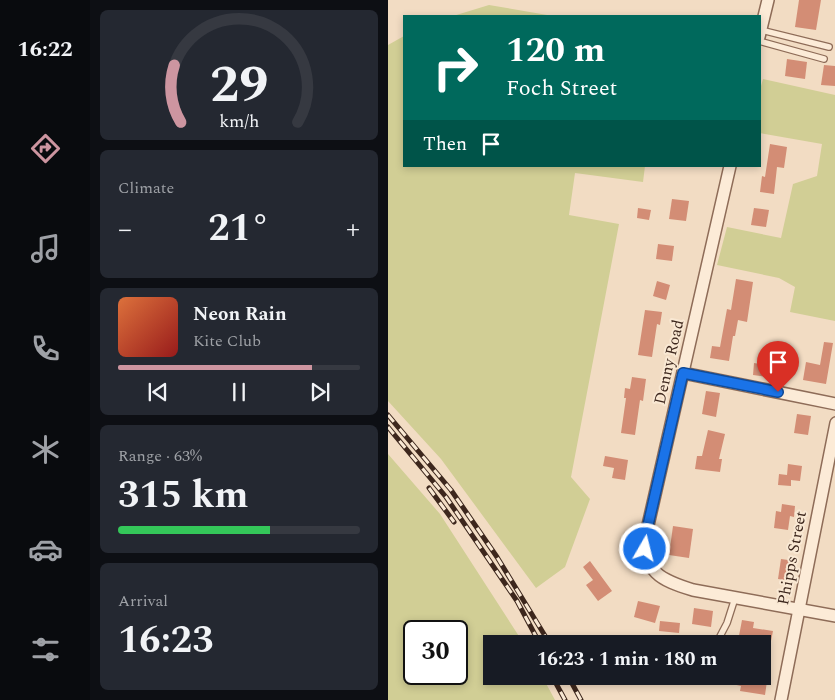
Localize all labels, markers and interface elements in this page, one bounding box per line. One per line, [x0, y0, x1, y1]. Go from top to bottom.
text: 120 m [506, 24, 605, 77]
text: 16:22 [17, 33, 73, 66]
icon: right [423, 35, 488, 100]
text: 29 [210, 46, 268, 125]
text: Foch Street [506, 72, 617, 105]
text: km/h [219, 108, 259, 135]
text: Then [423, 130, 467, 159]
icon: arrive [477, 130, 505, 158]
icon: directions [28, 131, 63, 166]
text: Climate [118, 176, 174, 200]
text: 21° [208, 200, 270, 258]
text: − [118, 208, 132, 251]
text: + [346, 208, 360, 251]
icon: music [28, 231, 63, 266]
text: Neon Rain [193, 300, 287, 329]
street label: Denny Road [648, 317, 690, 407]
text: Kite Club [193, 329, 261, 353]
icon: phone [28, 331, 63, 366]
pin [757, 341, 799, 392]
icon: arrive [764, 348, 792, 376]
icon: previous [144, 378, 172, 406]
icon: pause [225, 378, 253, 406]
icon: next [306, 378, 334, 406]
icon: climate [28, 432, 63, 467]
text: Range · 63% [118, 444, 202, 468]
text: 315 km [118, 467, 249, 525]
street label: Phipps Street [771, 509, 813, 607]
position arrow [618, 522, 670, 574]
icon: car [28, 532, 63, 567]
text: Arrival [118, 589, 168, 613]
text: 16:23 [118, 612, 213, 670]
speed limit sign: 30 [403, 620, 468, 685]
icon: filters [28, 632, 63, 667]
text: 16:23 · 1 min · 180 m [537, 645, 717, 674]

